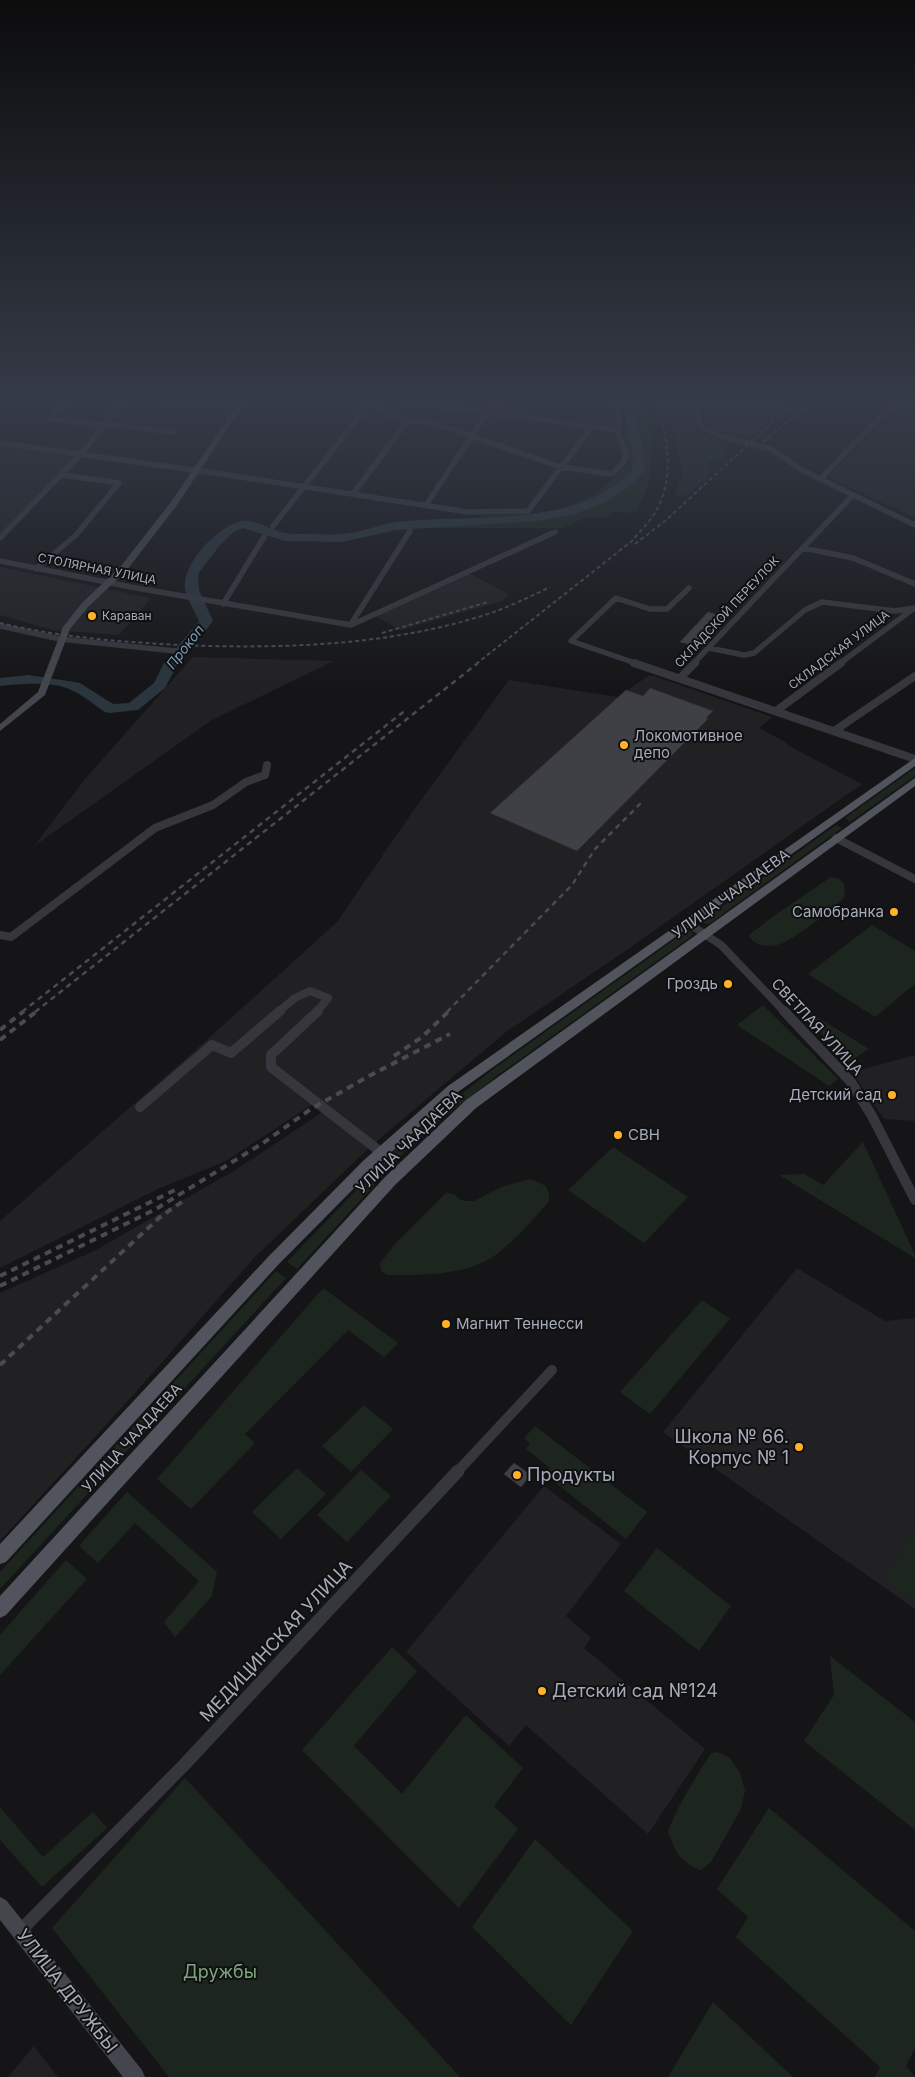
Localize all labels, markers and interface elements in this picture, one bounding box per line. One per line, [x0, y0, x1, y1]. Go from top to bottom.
street label: СТОЛЯРНАЯ УЛИЦА [37, 550, 158, 587]
street label: СКЛАДСКОЙ ПЕРЕУЛОК [671, 553, 782, 670]
street label: СКЛАДСКАЯ УЛИЦА [785, 607, 892, 692]
place label: Караван [102, 608, 152, 623]
marker: Караван [86, 610, 98, 622]
water label: Прокоп [162, 621, 207, 672]
place label: Локомотивное депо [634, 726, 743, 762]
marker: Локомотивное депо [618, 739, 630, 751]
street label: УЛИЦА ЧААДАЕВА [668, 845, 793, 943]
place label: Самобранка [792, 902, 884, 921]
marker: Самобранка [888, 906, 900, 918]
place label: Гроздь [667, 974, 718, 993]
street label: СВЕТЛАЯ УЛИЦА [767, 974, 867, 1079]
marker: Гроздь [722, 978, 734, 990]
place label: Детский сад [789, 1085, 882, 1104]
street label: УЛИЦА ЧААДАЕВА [351, 1086, 466, 1197]
marker: Детский сад [886, 1089, 898, 1101]
place label: СВН [628, 1125, 660, 1144]
marker: СВН [612, 1129, 624, 1141]
place label: Магнит Теннесси [456, 1314, 583, 1333]
marker: Магнит Теннесси [440, 1318, 452, 1330]
street label: УЛИЦА ЧААДАЕВА [78, 1379, 186, 1496]
place label: Школа № 66. Корпус № 1 [674, 1426, 789, 1468]
marker: Школа № 66. Корпус № 1 [793, 1441, 805, 1453]
place label: Продукты [527, 1464, 615, 1485]
marker: Продукты [511, 1469, 523, 1481]
street label: МЕДИЦИНСКАЯ УЛИЦА [195, 1555, 356, 1726]
place label: Детский сад №124 [552, 1680, 718, 1701]
marker: Детский сад №124 [536, 1685, 548, 1697]
street label: УЛИЦА ДРУЖБЫ [13, 1925, 122, 2057]
park label: Дружбы [183, 1961, 257, 1982]

